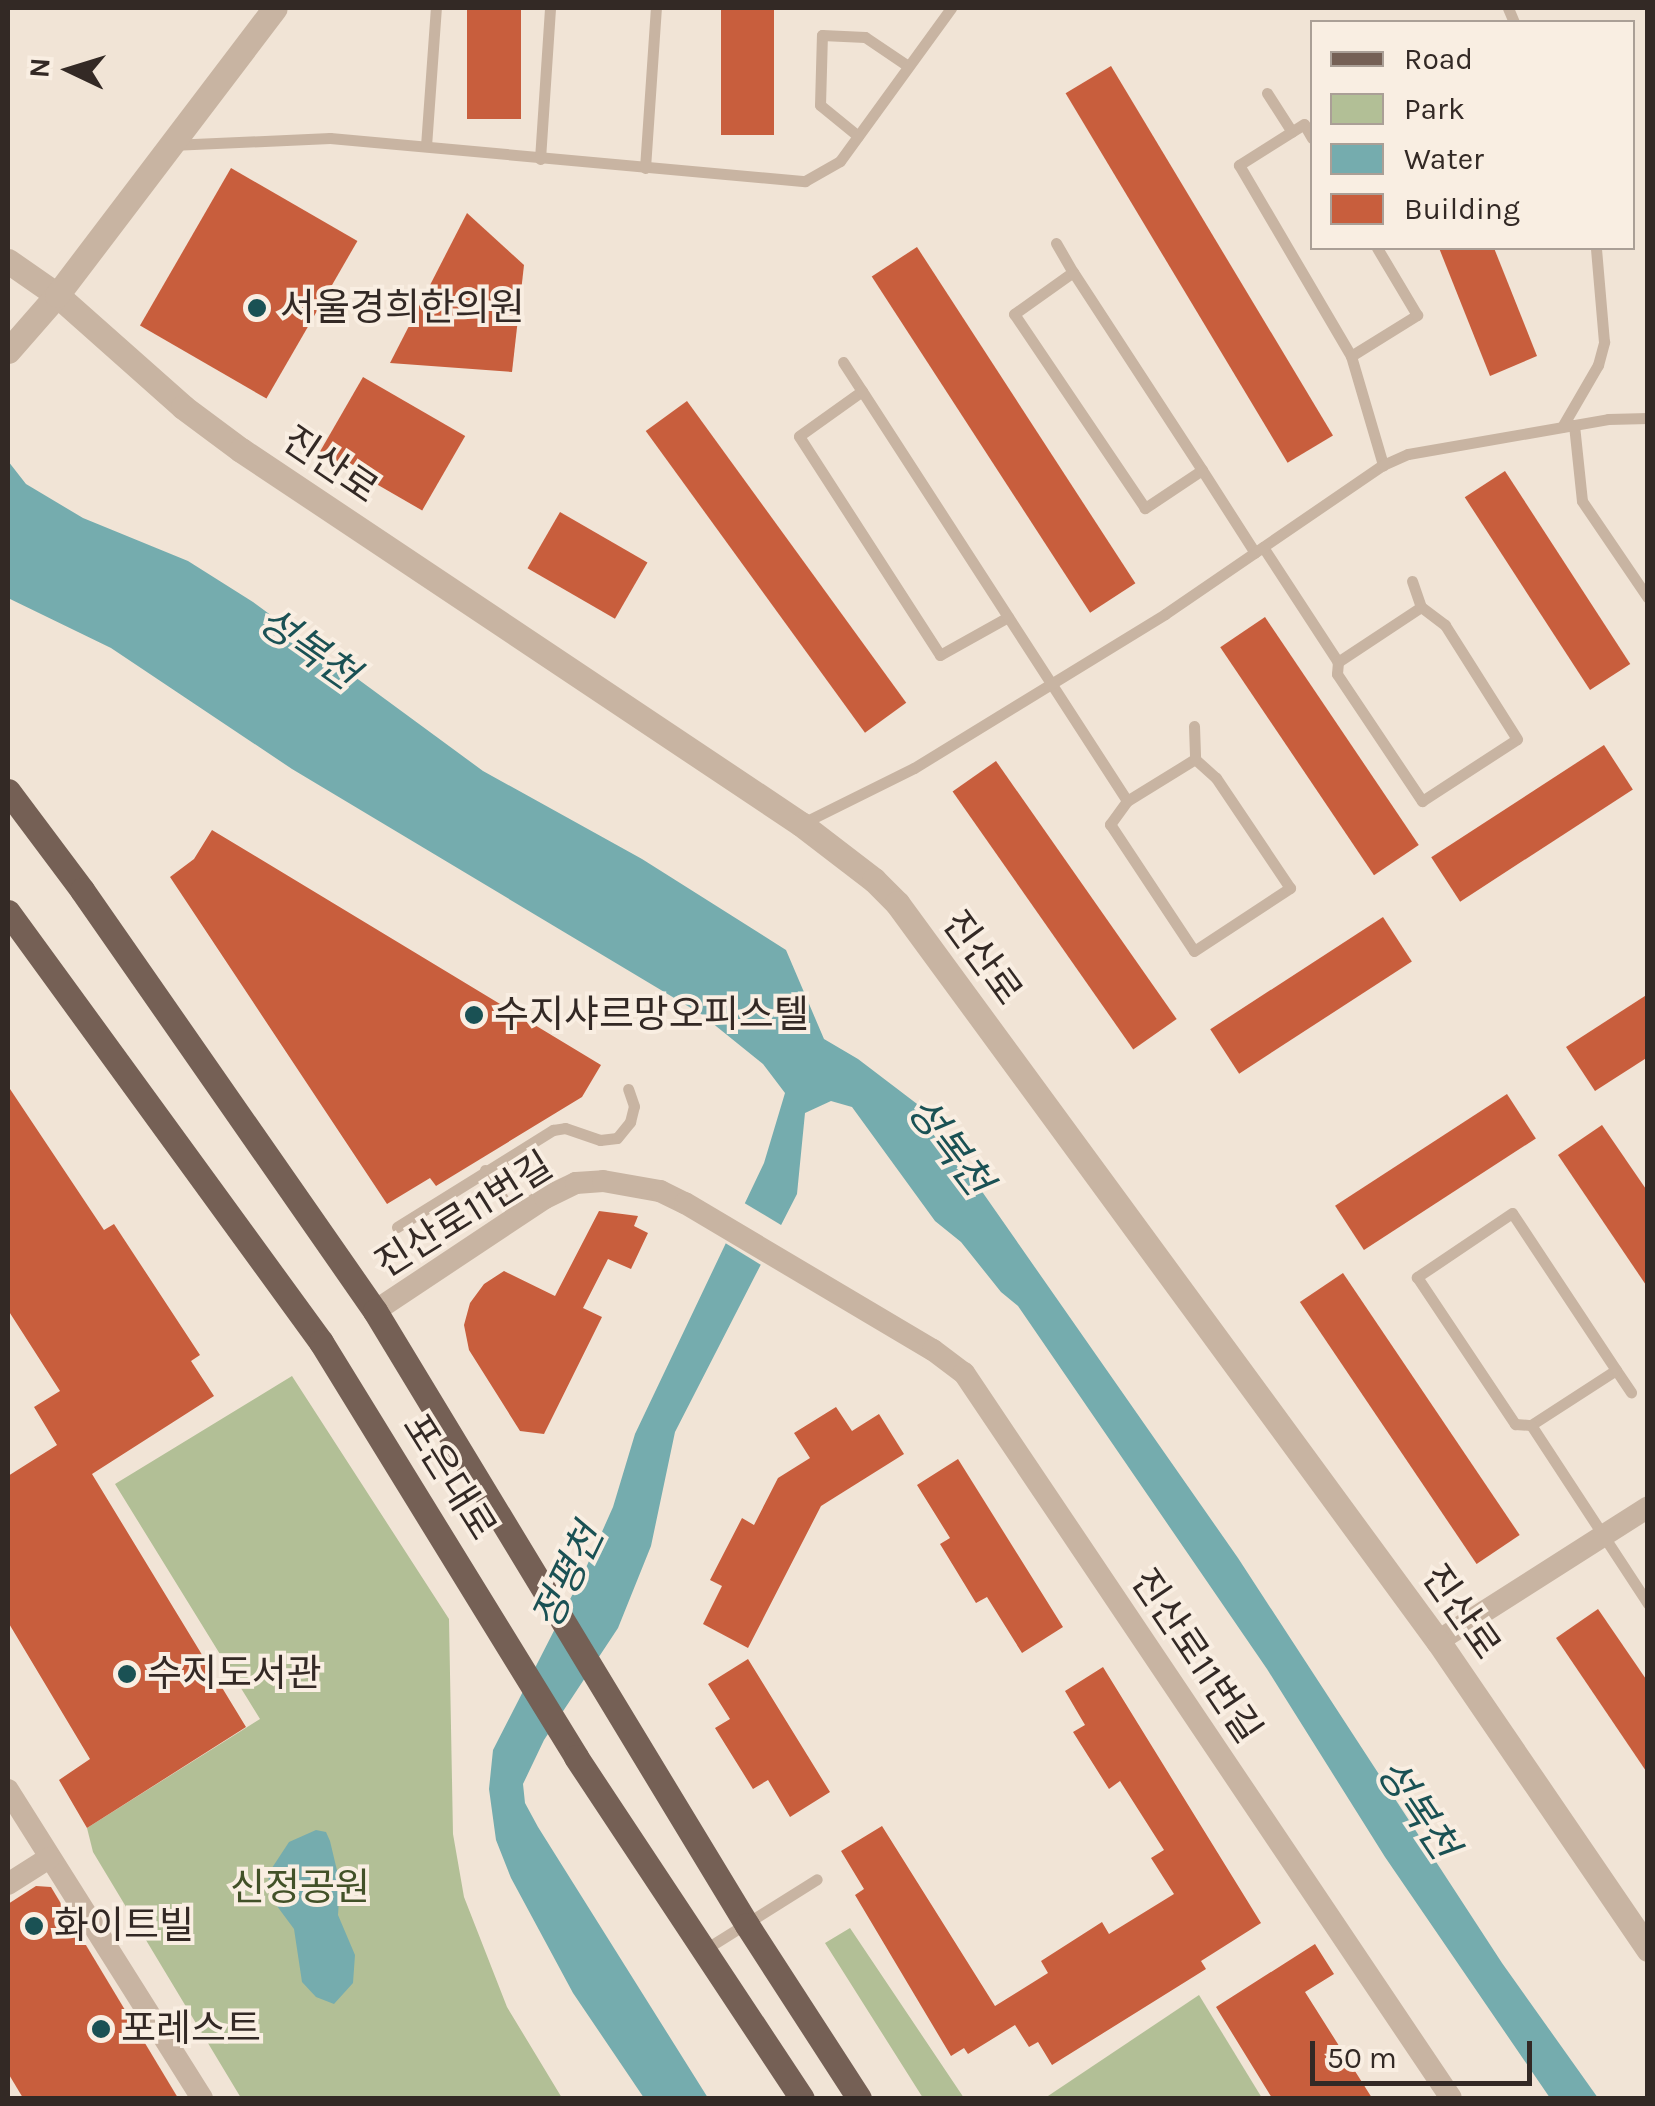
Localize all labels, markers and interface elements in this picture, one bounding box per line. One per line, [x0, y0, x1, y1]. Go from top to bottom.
north arrow [20, 20, 120, 120]
legend [1310, 20, 1635, 250]
text: Road [1404, 41, 1473, 77]
text: N [22, 57, 57, 79]
text: Park [1404, 91, 1465, 127]
text: Water [1404, 141, 1484, 177]
text: Building [1404, 191, 1520, 227]
place label: 서울경희한의원 [280, 285, 525, 331]
marker: 서울경희한의원 [244, 295, 270, 321]
street label: 진산로 [274, 417, 386, 513]
water label: 성복천 [249, 597, 367, 699]
street label: 진산로 [933, 902, 1031, 1014]
place label: 수지샤르망오피스텔 [494, 992, 809, 1038]
marker: 수지샤르망오피스텔 [463, 1004, 485, 1026]
water label: 성복천 [897, 1087, 1001, 1205]
street label: 진산로11번길 [367, 1143, 561, 1287]
street label: 포은대로 [393, 1406, 505, 1548]
water label: 정평천 [522, 1517, 614, 1637]
street label: 진산로 [1412, 1556, 1510, 1668]
street label: 진산로11번길 [1121, 1560, 1271, 1752]
place label: 수지도서관 [147, 1651, 322, 1697]
marker: 수지도서관 [116, 1663, 138, 1685]
water label: 성복천 [1366, 1750, 1468, 1868]
park label: 신정공원 [230, 1865, 370, 1911]
place label: 화이트빌 [54, 1903, 194, 1949]
marker: 화이트빌 [23, 1915, 45, 1937]
place label: 포레스트 [121, 2006, 261, 2052]
marker: 포레스트 [90, 2018, 112, 2040]
scale bar [1315, 2021, 1538, 2083]
text: 50 m [1327, 2040, 1397, 2076]

